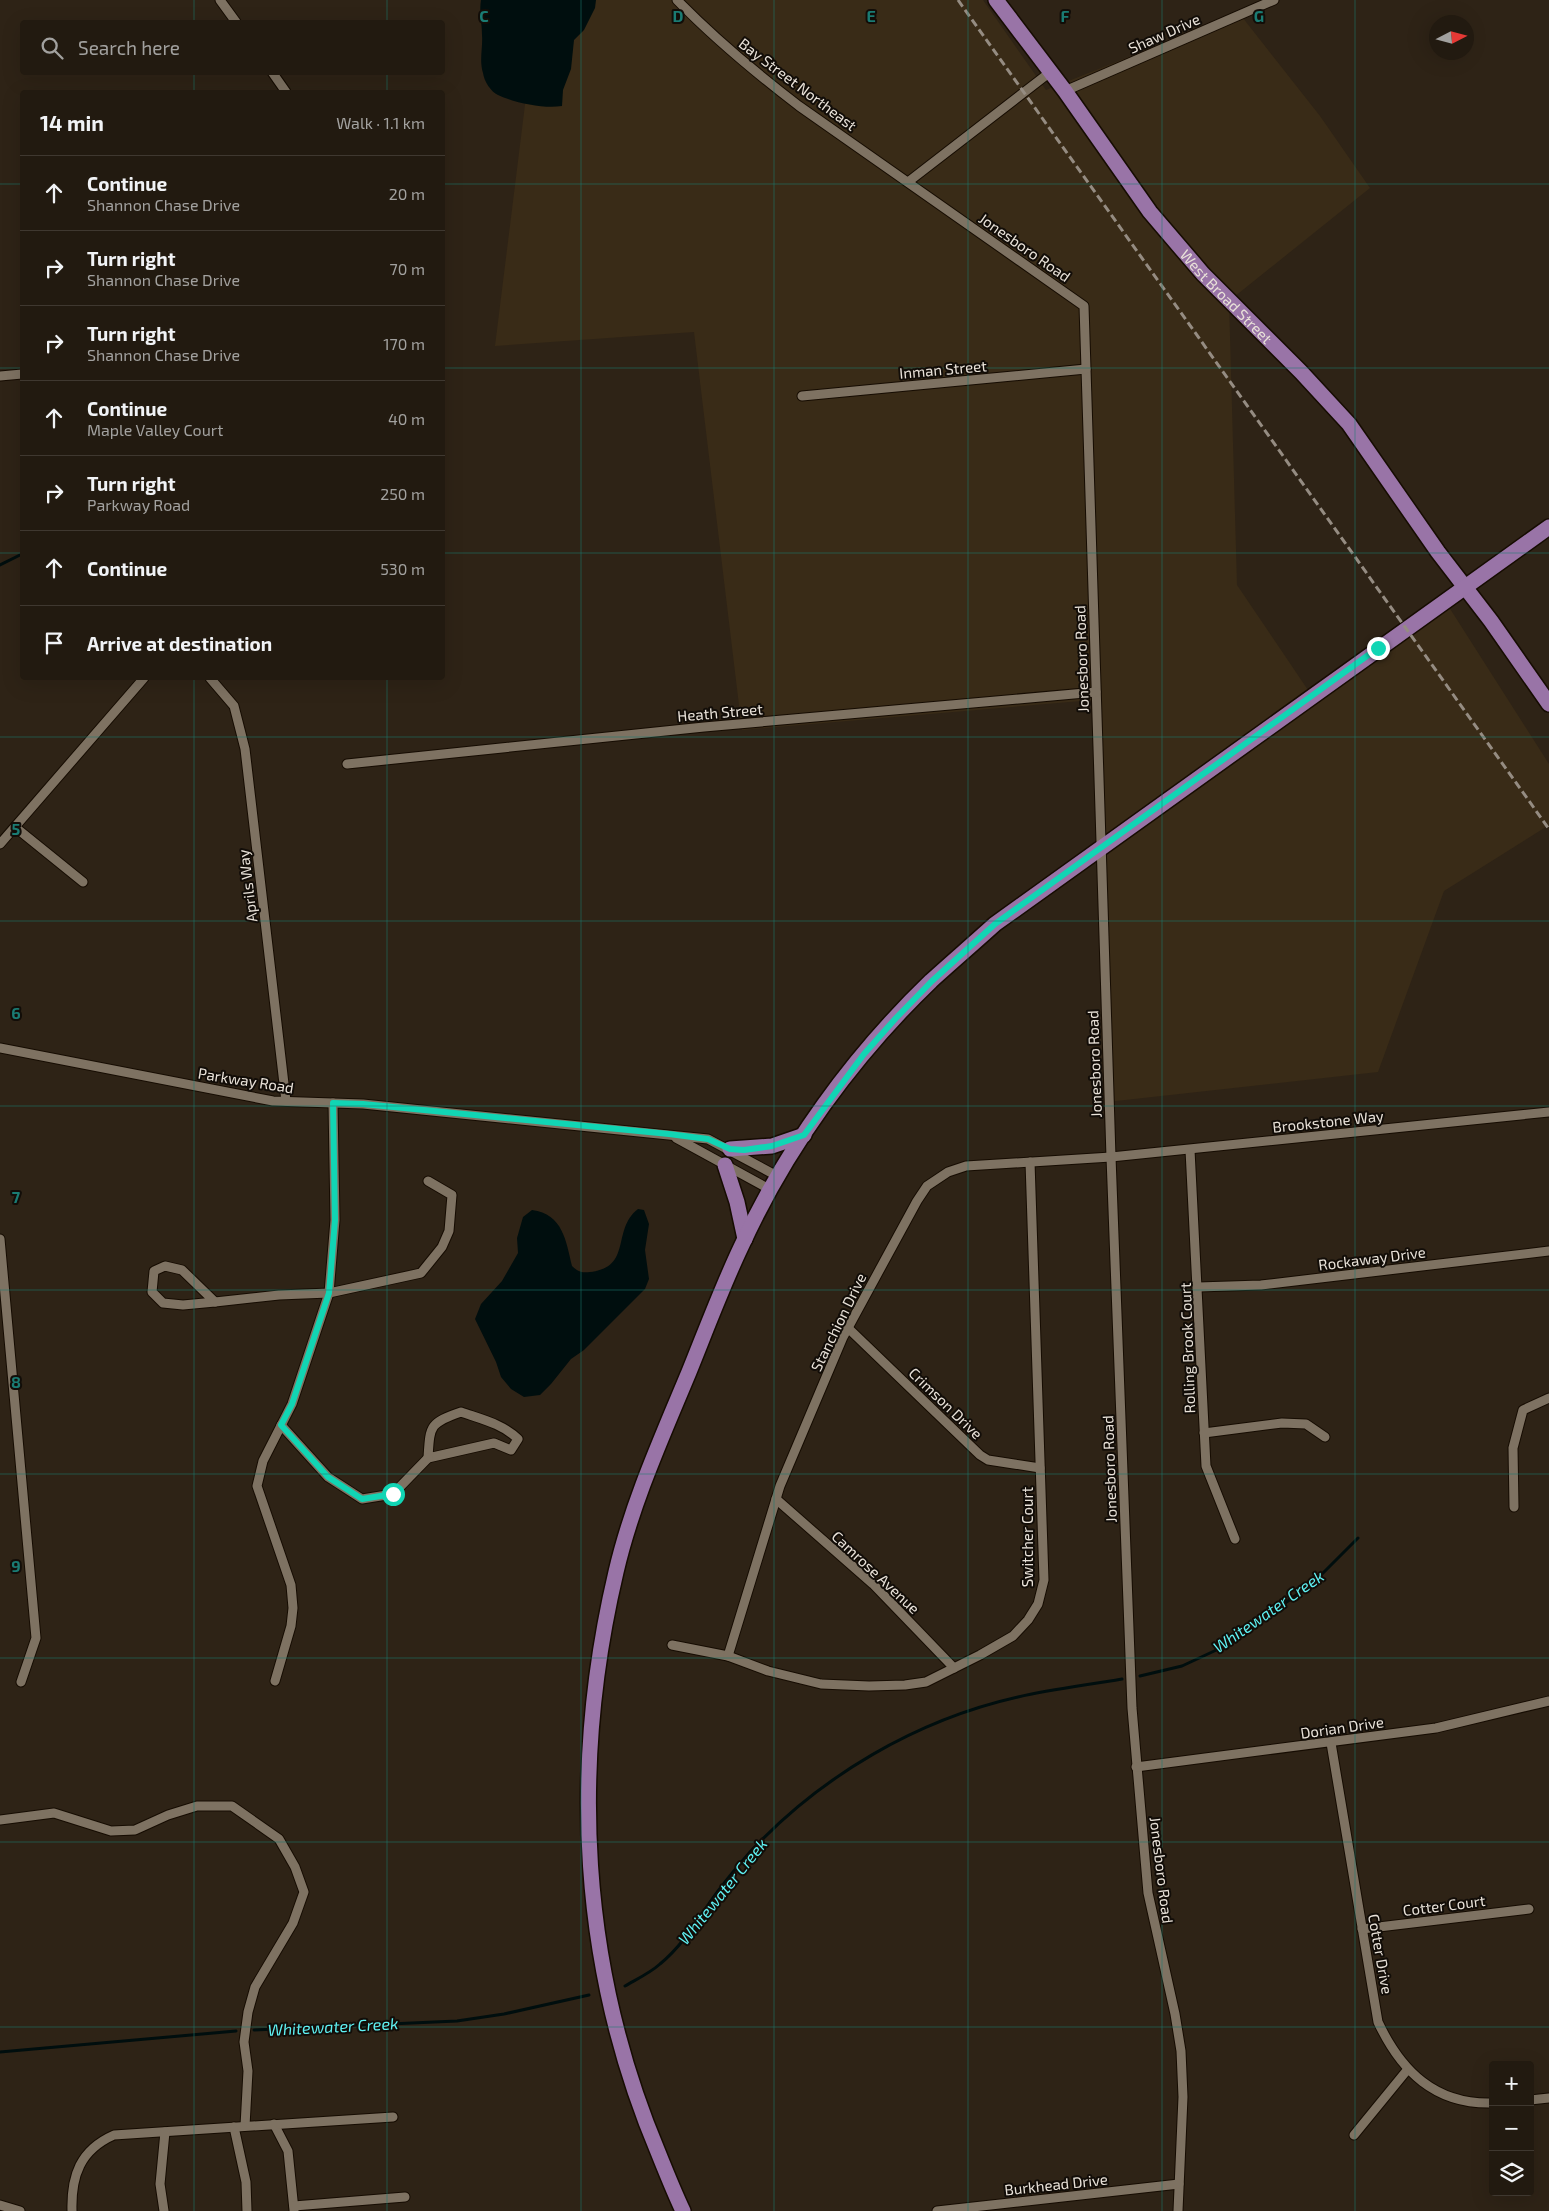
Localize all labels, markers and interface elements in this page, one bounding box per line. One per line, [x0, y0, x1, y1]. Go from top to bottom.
text: C [479, 6, 489, 25]
text: D [673, 6, 684, 25]
text: E [866, 6, 876, 25]
text: F [1061, 6, 1070, 25]
text: G [1254, 6, 1264, 25]
street label: Shaw Drive [1125, 9, 1203, 57]
north arrow [1429, 15, 1474, 60]
search box [20, 20, 445, 75]
icon: search [38, 34, 66, 62]
street label: Bay Street Northeast [736, 34, 861, 134]
text: Search here [78, 36, 180, 59]
text: 14 min [40, 110, 104, 135]
text: Walk · 1.1 km [336, 113, 425, 132]
text: Continue [87, 172, 167, 195]
icon: ahead [40, 179, 68, 207]
text: 20 m [389, 184, 425, 203]
text: Shannon Chase Drive [87, 195, 240, 214]
street label: Jonesboro Road [976, 209, 1074, 285]
street label: West Broad Street [1177, 245, 1276, 347]
text: Turn right [87, 247, 175, 270]
icon: right [40, 254, 68, 282]
text: 70 m [390, 259, 425, 278]
text: Shannon Chase Drive [87, 270, 240, 289]
text: Turn right [87, 322, 175, 345]
icon: right [40, 329, 68, 357]
text: 170 m [383, 334, 425, 353]
text: Shannon Chase Drive [87, 345, 240, 364]
street label: Inman Street [898, 356, 988, 382]
text: Continue [87, 397, 167, 420]
icon: ahead [40, 404, 68, 432]
text: 40 m [388, 409, 425, 428]
text: Maple Valley Court [87, 420, 223, 439]
text: Turn right [87, 472, 175, 495]
icon: right [40, 479, 68, 507]
text: 250 m [380, 484, 425, 503]
text: Parkway Road [87, 495, 190, 514]
icon: ahead [40, 554, 68, 582]
text: Continue [87, 557, 167, 580]
text: 530 m [380, 559, 425, 578]
street label: Jonesboro Road [1070, 605, 1092, 713]
icon: arrive [40, 629, 68, 657]
text: Arrive at destination [87, 632, 272, 655]
route end [1367, 637, 1390, 660]
street label: Heath Street [676, 699, 764, 725]
text: 5 [12, 819, 21, 838]
street label: Aprils Way [234, 849, 260, 923]
text: 6 [11, 1003, 21, 1022]
street label: Jonesboro Road [1083, 1010, 1105, 1118]
street label: Parkway Road [197, 1064, 295, 1096]
street label: Brookstone Way [1271, 1106, 1385, 1136]
text: 7 [12, 1187, 21, 1206]
street label: Rockaway Drive [1317, 1242, 1427, 1274]
street label: Stanchion Drive [806, 1270, 870, 1374]
street label: Rolling Brook Court [1176, 1282, 1198, 1414]
street label: Crimson Drive [905, 1363, 987, 1443]
text: 8 [11, 1372, 21, 1391]
street label: Jonesboro Road [1098, 1415, 1120, 1523]
route start [382, 1483, 405, 1506]
street label: Switcher Court [1018, 1486, 1036, 1587]
street label: Camrose Avenue [828, 1527, 924, 1617]
text: 9 [11, 1556, 21, 1575]
water label: Whitewater Creek [1209, 1566, 1327, 1656]
street label: Dorian Drive [1299, 1712, 1385, 1742]
street label: Jonesboro Road [1147, 1816, 1177, 1924]
water label: Whitewater Creek [673, 1834, 771, 1948]
street label: Cotter Court [1402, 1891, 1487, 1919]
street label: Cotter Drive [1365, 1912, 1397, 1996]
water label: Whitewater Creek [267, 2013, 399, 2039]
map controls [1489, 2061, 1534, 2196]
button: + [1489, 2061, 1534, 2106]
button: − [1489, 2106, 1534, 2151]
button: layers [1489, 2151, 1534, 2196]
street label: Burkhead Drive [1003, 2170, 1109, 2198]

